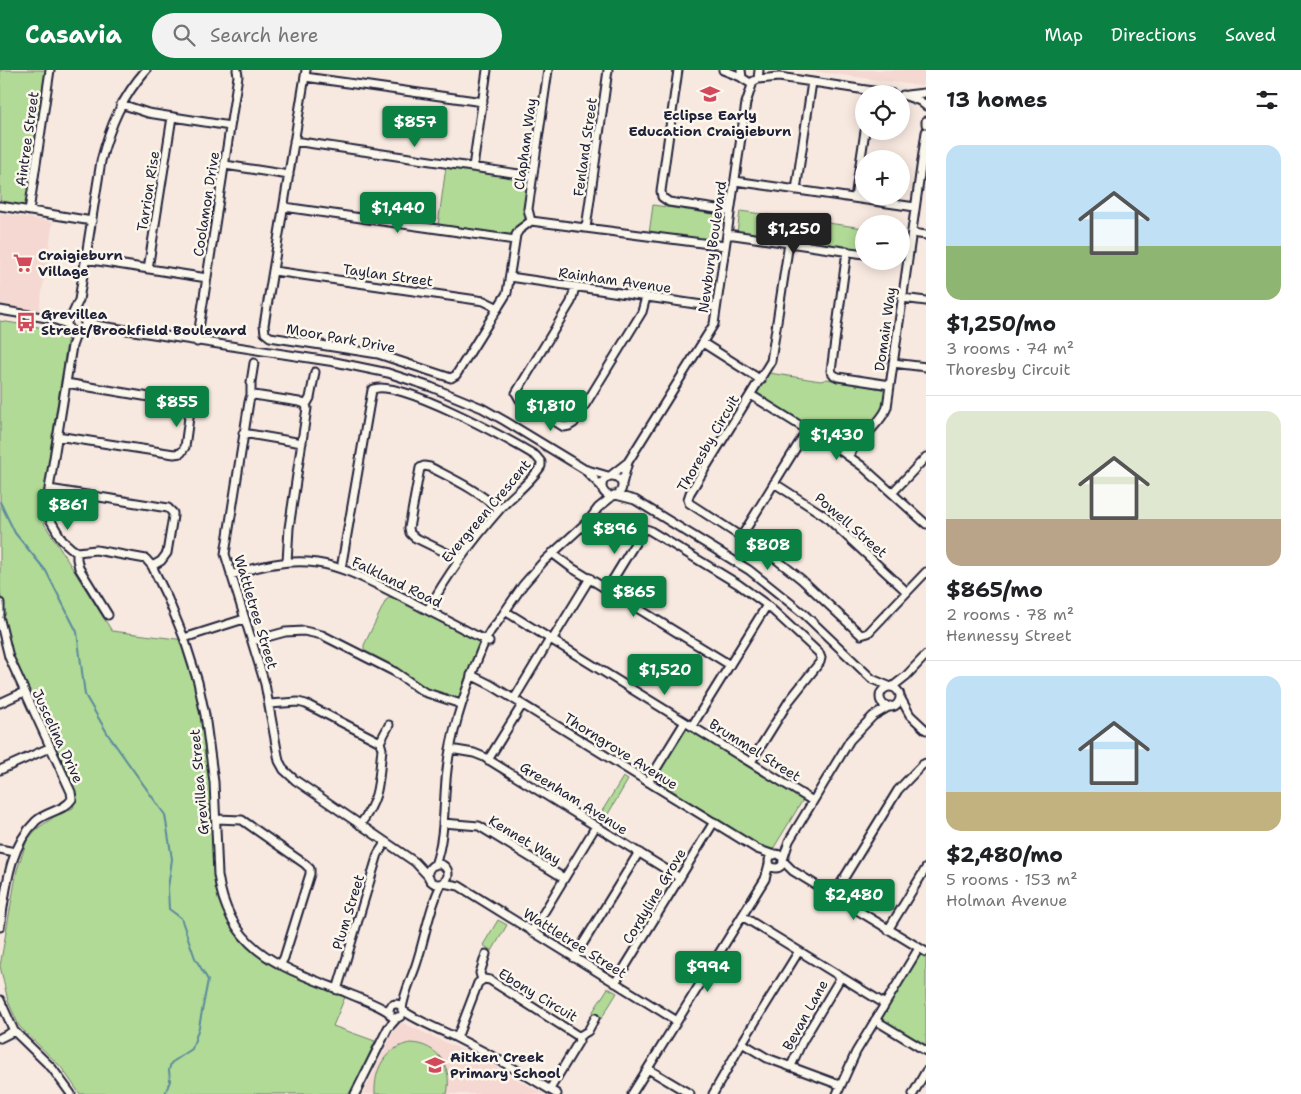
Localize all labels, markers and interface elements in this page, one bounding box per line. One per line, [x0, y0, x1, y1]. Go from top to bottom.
search box [152, 13, 502, 58]
text: Casavia [25, 19, 122, 51]
icon: search [170, 21, 198, 49]
text: Search here [210, 23, 318, 48]
text: Map [1045, 23, 1083, 47]
text: Directions [1111, 23, 1197, 47]
text: Saved [1225, 23, 1276, 47]
school or university icon: Eclipse Early Education Craigieburn [699, 83, 721, 105]
map controls [855, 85, 910, 270]
button: locate [855, 85, 910, 140]
text: 13 homes [946, 86, 1047, 114]
icon: filters [1253, 86, 1281, 114]
street label: Aintree Street [11, 90, 43, 188]
street label: Fenland Street [569, 96, 601, 198]
street label: Clapham Way [510, 97, 540, 191]
pin: $857 [385, 106, 445, 148]
place label: Eclipse Early Education Craigieburn [629, 106, 791, 140]
text: $857 [393, 111, 437, 132]
street label: Tarrion Rise [133, 149, 163, 233]
street label: Coolamon Drive [189, 150, 223, 258]
button: + [855, 150, 910, 205]
icon: home [1069, 178, 1159, 268]
street label: Newbury Boulevard [694, 180, 730, 314]
pin: $1,440 [357, 191, 439, 234]
text: $1,440 [371, 197, 425, 218]
pin: $1,250 [753, 212, 835, 255]
button: − [855, 215, 910, 270]
text: $1,250 [767, 218, 821, 239]
place label: Craigieburn Village [38, 246, 123, 280]
supermarket icon: Craigieburn Village [12, 252, 34, 274]
street label: Taylan Street [342, 260, 434, 290]
street label: Rainham Avenue [557, 263, 673, 297]
street label: Domain Way [870, 286, 900, 372]
place label: Grevillea Street/Brookfield Boulevard [41, 305, 247, 339]
text: $1,250/mo [946, 310, 1056, 338]
bus stop icon: Grevillea Street/Brookfield Boulevard [15, 311, 37, 333]
street label: Moor Park Drive [285, 320, 397, 356]
text: 3 rooms · 74 m² [946, 338, 1074, 359]
text: Thoresby Circuit [946, 359, 1070, 380]
pin: $855 [147, 386, 207, 428]
pin: $1,810 [510, 390, 592, 432]
text: $855 [156, 391, 198, 412]
street label: Thoresby Circuit [673, 391, 743, 495]
text: $1,810 [526, 395, 576, 416]
pin: $1,430 [796, 418, 878, 461]
text: $1,430 [810, 424, 864, 445]
icon: home [1069, 443, 1159, 533]
street label: Evergreen Crescent [437, 456, 535, 566]
pin: $861 [38, 488, 98, 531]
street label: Powell Street [811, 489, 891, 561]
text: $861 [48, 494, 88, 515]
pin: $896 [585, 512, 645, 555]
text: $896 [593, 518, 637, 539]
pin: $808 [738, 528, 798, 571]
text: $808 [746, 534, 790, 555]
street label: Falkland Road [349, 552, 445, 612]
street label: Wattletree Street [230, 553, 282, 671]
pin: $865 [604, 576, 664, 618]
text: $865/mo [946, 576, 1043, 604]
text: $865 [612, 581, 656, 602]
text: 2 rooms · 78 m² [946, 604, 1074, 625]
text: Hennessy Street [946, 625, 1072, 646]
pin: $1,520 [624, 654, 706, 696]
text: $1,520 [639, 659, 691, 680]
street label: Juscelina Drive [28, 686, 88, 786]
icon: home [1069, 708, 1159, 798]
street label: Thorngrove Avenue [561, 709, 682, 793]
street label: Brummel Street [706, 715, 804, 785]
street label: Grevillea Street [185, 728, 213, 836]
street label: Greenham Avenue [517, 758, 631, 839]
street label: Kennet Way [485, 811, 565, 869]
text: $2,480/mo [946, 841, 1063, 869]
street label: Cordyline Grove [618, 845, 690, 947]
text: 5 rooms · 153 m² [946, 869, 1078, 890]
street label: Plum Street [328, 872, 368, 952]
pin: $2,480 [813, 878, 895, 921]
text: $2,480 [825, 884, 883, 905]
text: Holman Avenue [946, 890, 1067, 911]
street label: Wattletree Street [520, 904, 630, 982]
pin: $994 [678, 950, 738, 993]
text: $994 [686, 956, 730, 977]
street label: Ebony Circuit [495, 964, 581, 1026]
street label: Bevan Lane [778, 977, 832, 1053]
place label: Aitken Creek Primary School [450, 1048, 561, 1082]
school or university icon: Aitken Creek Primary School [424, 1054, 446, 1076]

